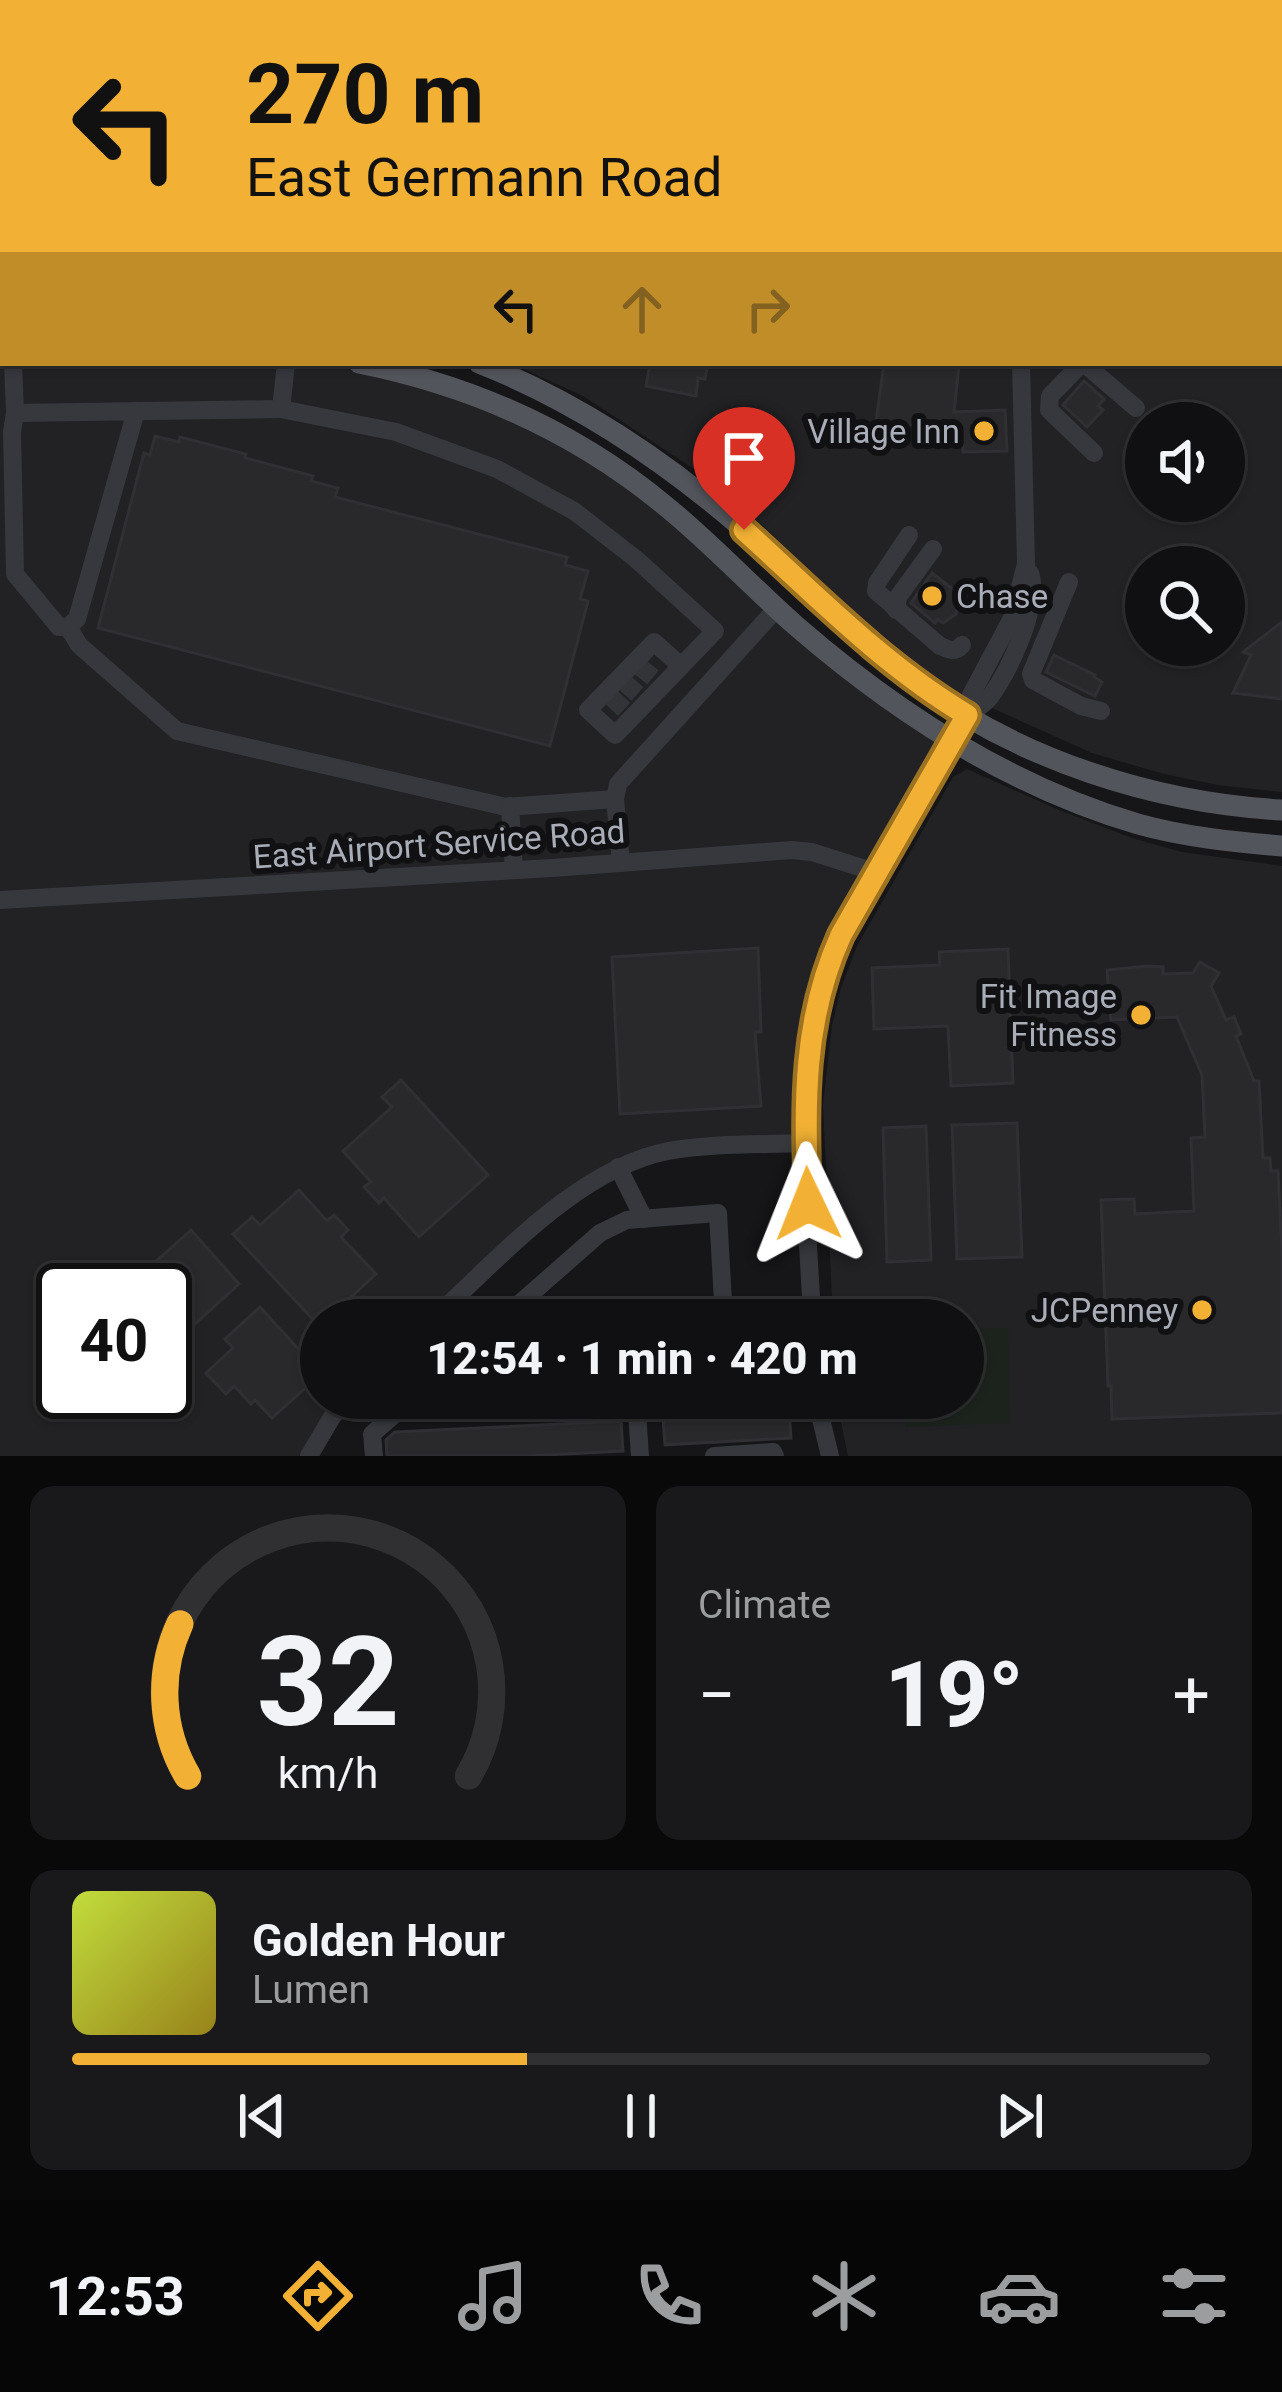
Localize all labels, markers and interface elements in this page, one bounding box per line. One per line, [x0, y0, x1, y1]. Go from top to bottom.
text: 270 m [246, 45, 484, 144]
icon: left [48, 48, 204, 204]
text: East Germann Road [246, 146, 722, 209]
icon: left [483, 276, 549, 342]
icon: ahead [609, 276, 675, 342]
icon: right [735, 276, 801, 342]
map controls [1125, 402, 1245, 666]
button: sound [1125, 402, 1245, 522]
pin [693, 407, 795, 530]
place label: Village Inn [807, 412, 960, 451]
marker: Village Inn [971, 418, 997, 444]
icon: arrive [711, 425, 777, 491]
button: search [1125, 546, 1245, 666]
place label: Chase [956, 577, 1048, 616]
marker: Chase [919, 583, 945, 609]
street label: East Airport Service Road [252, 812, 626, 876]
place label: Fit Image Fitness [980, 977, 1117, 1054]
marker: Fit Image Fitness [1128, 1002, 1154, 1028]
position arrow [745, 1141, 871, 1267]
speed limit sign: 40 [36, 1263, 192, 1419]
place label: JCPenney [1031, 1291, 1178, 1330]
marker: JCPenney [1189, 1297, 1215, 1323]
text: 12:54 · 1 min · 420 m [426, 1332, 858, 1385]
text: Climate [698, 1582, 831, 1628]
text: 32 [256, 1609, 400, 1755]
text: 19° [885, 1643, 1024, 1748]
text: − [698, 1657, 736, 1734]
text: + [1173, 1657, 1210, 1734]
text: km/h [278, 1748, 378, 1798]
text: Golden Hour [252, 1914, 505, 1967]
text: Lumen [252, 1967, 370, 2013]
icon: previous [229, 2083, 295, 2149]
icon: pause [608, 2083, 674, 2149]
icon: next [987, 2083, 1053, 2149]
icon: directions [276, 2254, 360, 2338]
icon: music [451, 2254, 535, 2338]
icon: phone [627, 2254, 711, 2338]
icon: climate [802, 2254, 886, 2338]
icon: car [977, 2254, 1061, 2338]
icon: filters [1152, 2254, 1236, 2338]
text: 12:53 [46, 2265, 185, 2328]

